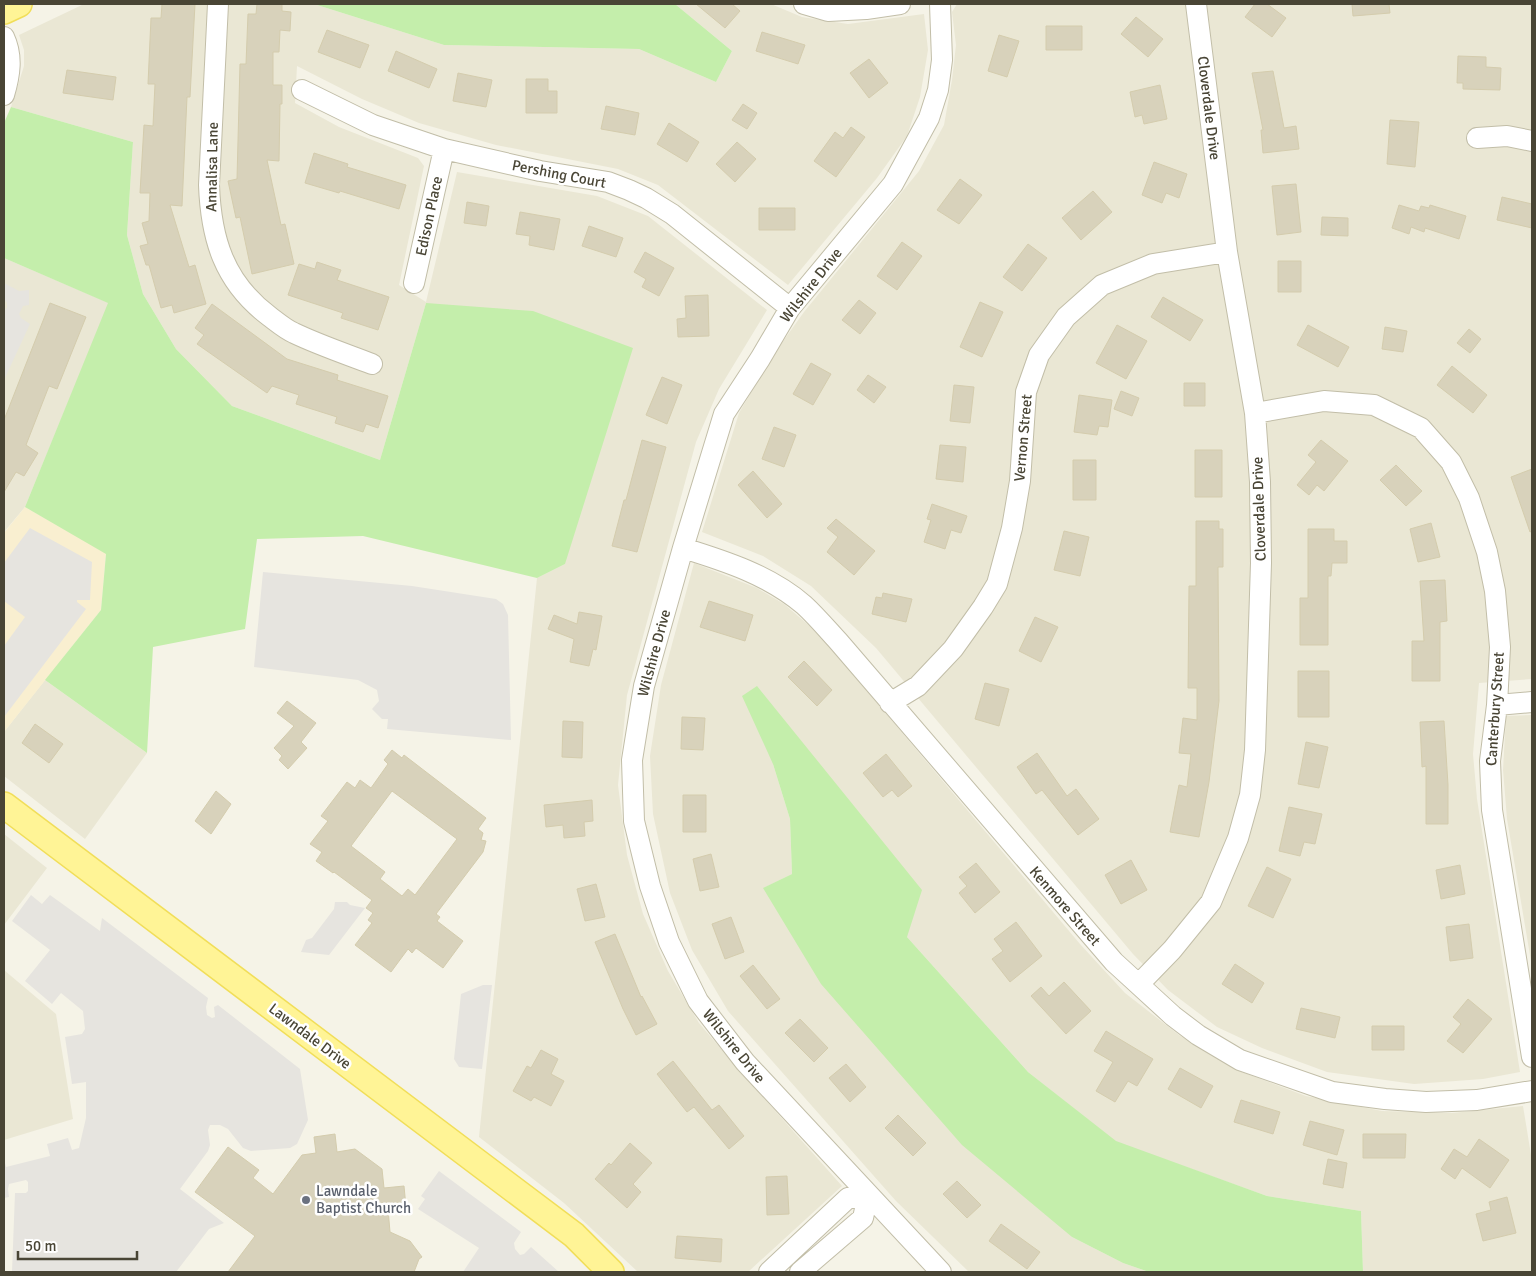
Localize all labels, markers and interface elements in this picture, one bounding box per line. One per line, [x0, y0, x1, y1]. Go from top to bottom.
street label: Cloverdale Drive [1194, 55, 1224, 161]
street label: Annalisa Lane [202, 122, 222, 212]
street label: Pershing Court [510, 156, 608, 192]
street label: Edison Place [412, 174, 446, 258]
street label: Wilshire Drive [776, 244, 846, 326]
street label: Vernon Street [1010, 394, 1036, 482]
street label: Cloverdale Drive [1248, 456, 1270, 562]
street label: Wilshire Drive [634, 607, 674, 699]
street label: Canterbury Street [1482, 651, 1508, 767]
street label: Kenmore Street [1026, 863, 1104, 949]
street label: Lawndale Drive [265, 999, 355, 1073]
street label: Wilshire Drive [699, 1006, 769, 1086]
place label: Lawndale Baptist Church [316, 1182, 411, 1217]
marker: Lawndale Baptist Church [300, 1194, 312, 1206]
scale bar [18, 1228, 136, 1260]
text: 50 m [25, 1237, 56, 1255]

